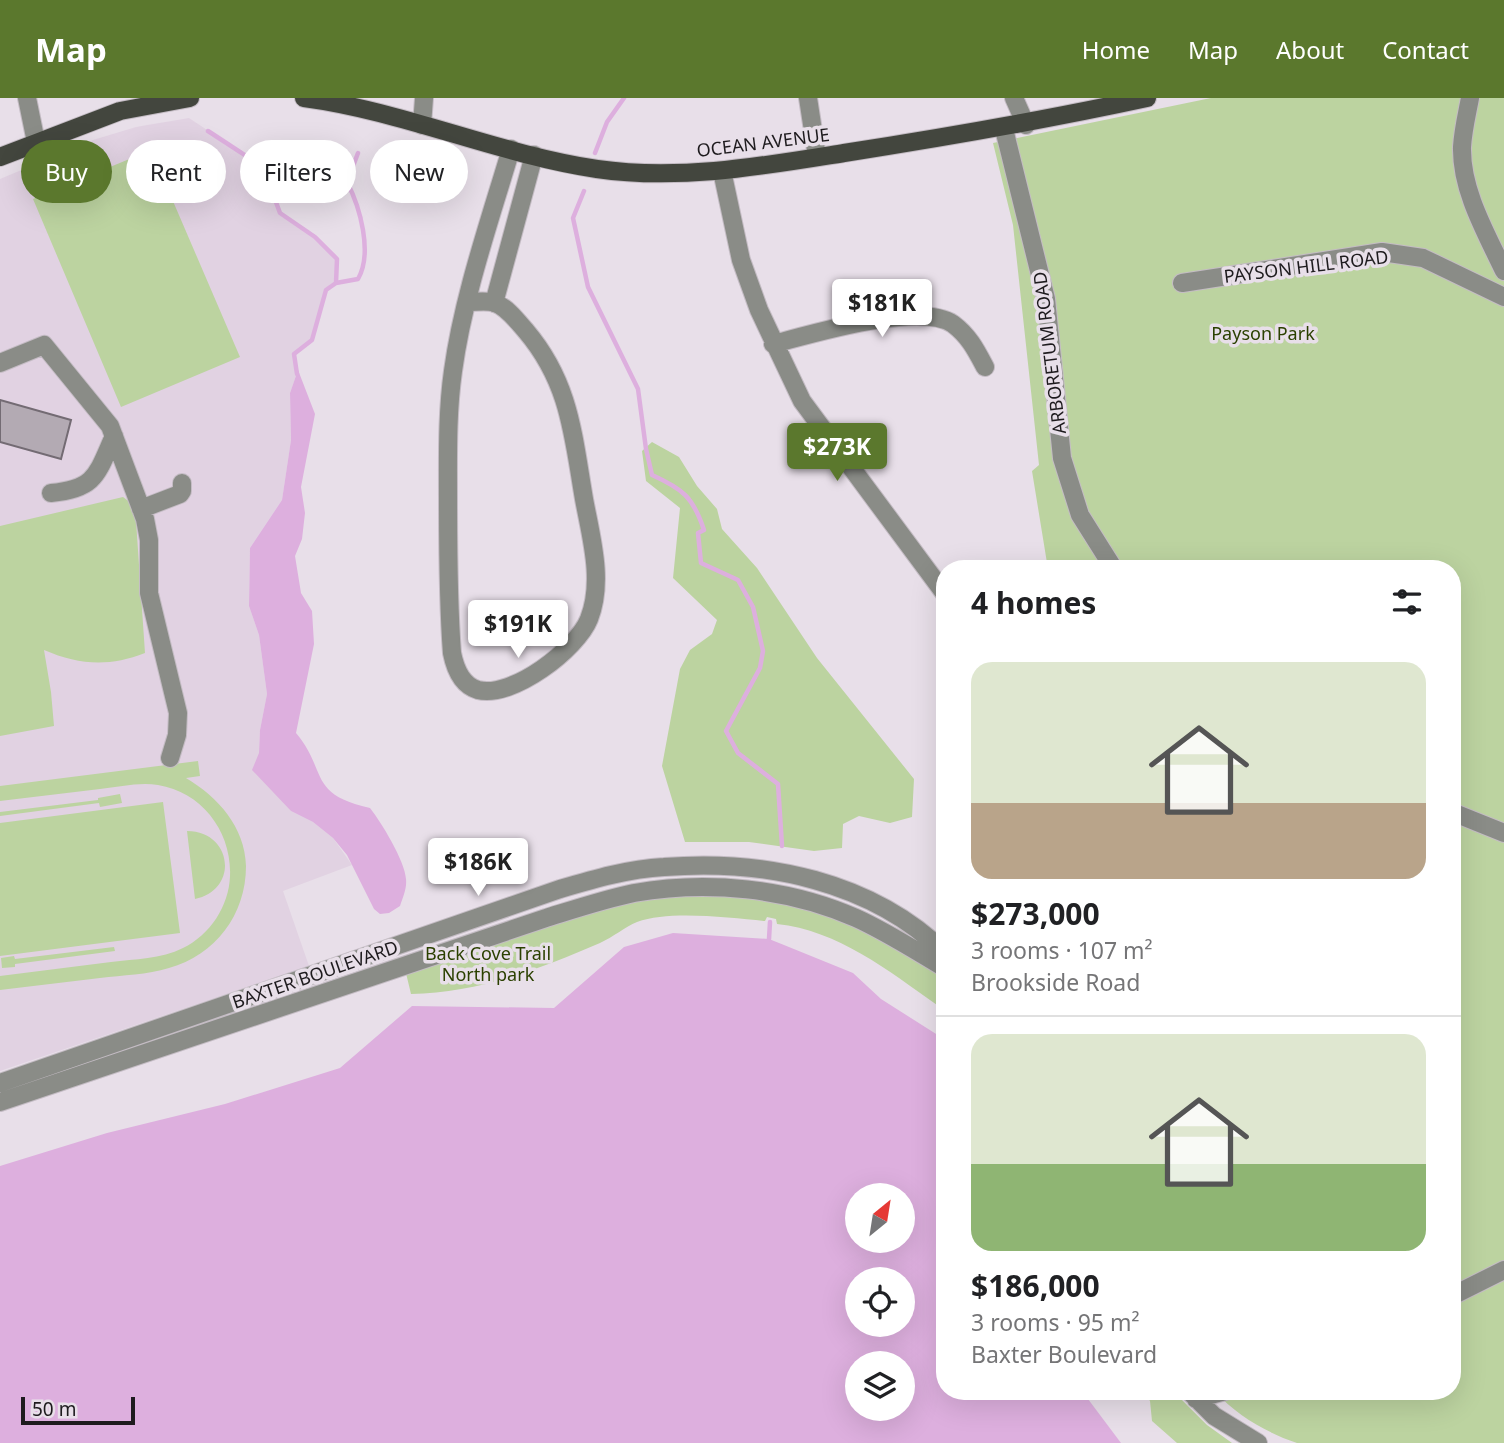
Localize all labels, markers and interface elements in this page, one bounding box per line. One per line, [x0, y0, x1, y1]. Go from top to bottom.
text: Map [35, 27, 107, 72]
text: Home [1082, 33, 1150, 66]
text: Map [1188, 33, 1238, 66]
text: About [1276, 33, 1344, 66]
text: Contact [1382, 33, 1469, 66]
street label: OCEAN AVENUE [695, 122, 831, 162]
chip: Buy [21, 140, 112, 203]
chip: Rent [126, 140, 226, 203]
chip: Filters [240, 140, 356, 203]
chip: New [370, 140, 468, 203]
street label: PAYSON HILL ROAD [1222, 244, 1390, 288]
street label: ARBORETUM ROAD [1027, 270, 1071, 436]
pin: $181K [833, 280, 931, 339]
text: $181K [848, 286, 916, 318]
park label: Payson Park [1211, 321, 1315, 345]
pin: $273K [788, 424, 886, 483]
text: $273K [803, 430, 871, 462]
text: 4 homes [971, 582, 1096, 623]
icon: filters [1388, 583, 1426, 621]
pin: $191K [469, 601, 567, 660]
text: $191K [484, 607, 552, 639]
icon: home [1136, 707, 1262, 833]
pin: $186K [429, 838, 527, 898]
text: $186K [444, 845, 512, 877]
text: $273,000 [971, 893, 1100, 934]
street label: BAXTER BOULEVARD [229, 934, 401, 1014]
text: 3 rooms · 107 m² [971, 934, 1153, 966]
park label: Back Cove Trail North park [425, 941, 551, 986]
text: Brookside Road [971, 966, 1140, 998]
icon: home [1136, 1079, 1262, 1205]
north arrow [845, 1183, 915, 1253]
map controls [845, 1183, 915, 1421]
text: $186,000 [971, 1265, 1100, 1306]
button: locate [845, 1267, 915, 1337]
text: 3 rooms · 95 m² [971, 1306, 1140, 1338]
text: Baxter Boulevard [971, 1338, 1157, 1370]
button: layers [845, 1351, 915, 1421]
scale bar [21, 1394, 135, 1426]
text: 50 m [32, 1396, 76, 1422]

